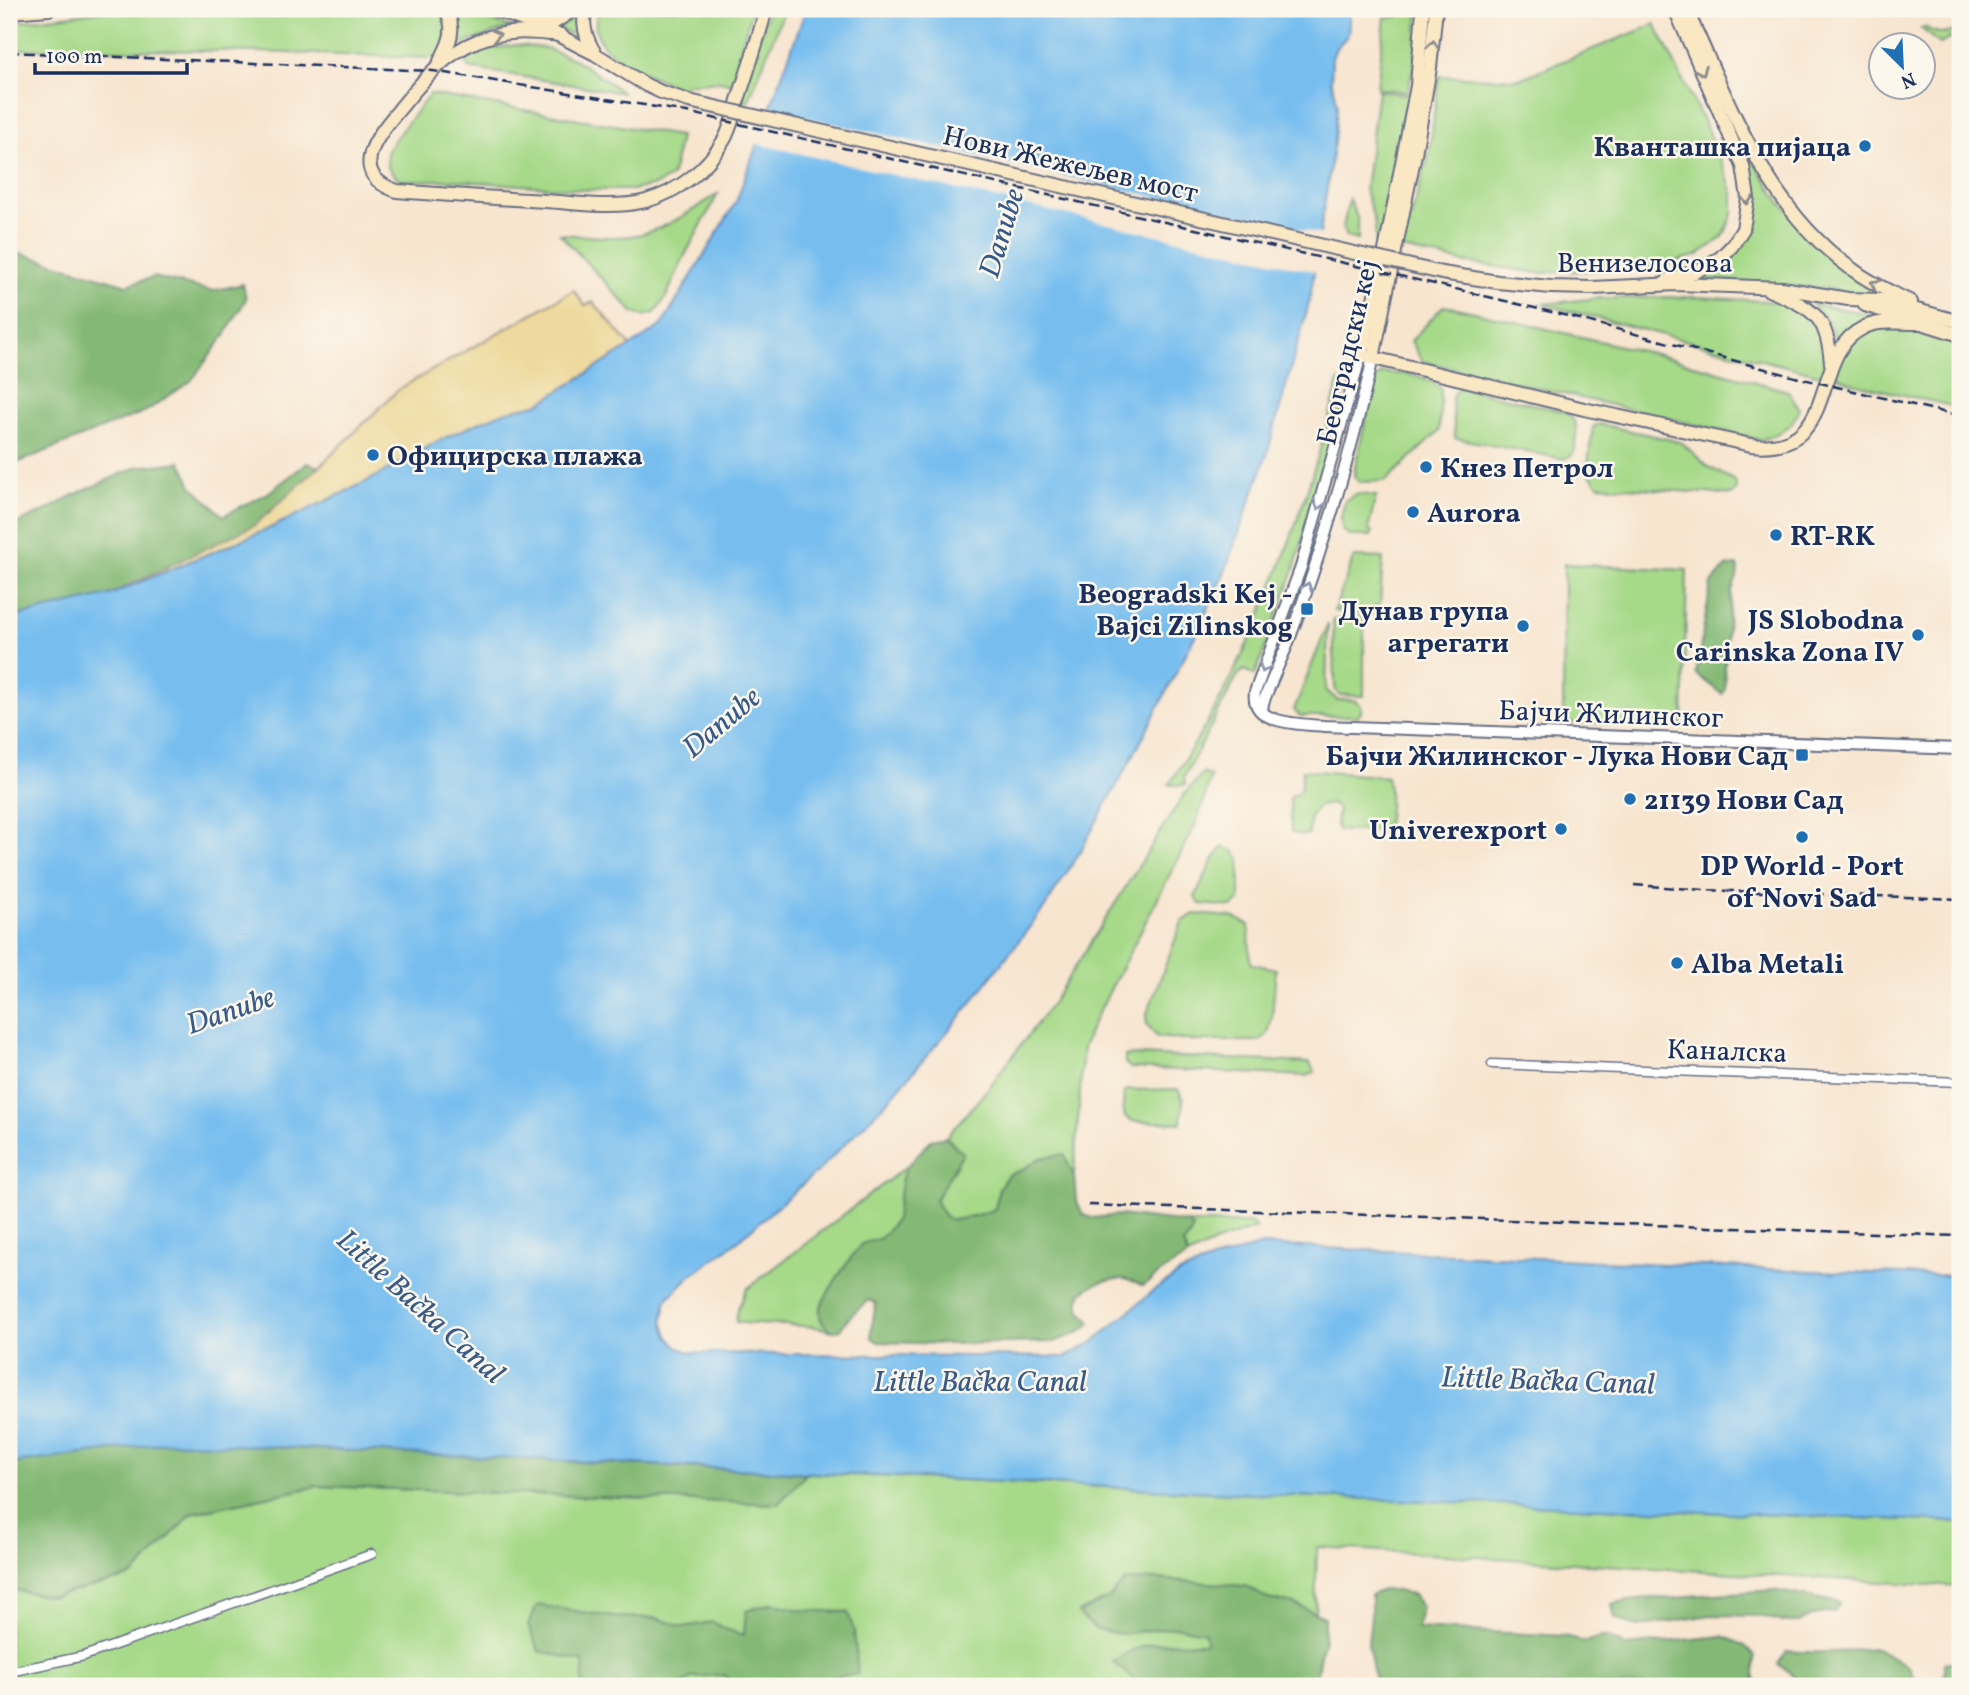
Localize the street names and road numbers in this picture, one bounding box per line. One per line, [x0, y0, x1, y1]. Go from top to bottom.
street label: Нови Жежељев мост [939, 117, 1202, 214]
street label: Венизелосова [1557, 245, 1733, 284]
street label: Београдски кеј [1308, 256, 1389, 449]
street label: Бајчи Жилинског [1498, 692, 1724, 739]
street label: Каналска [1666, 1031, 1788, 1074]

